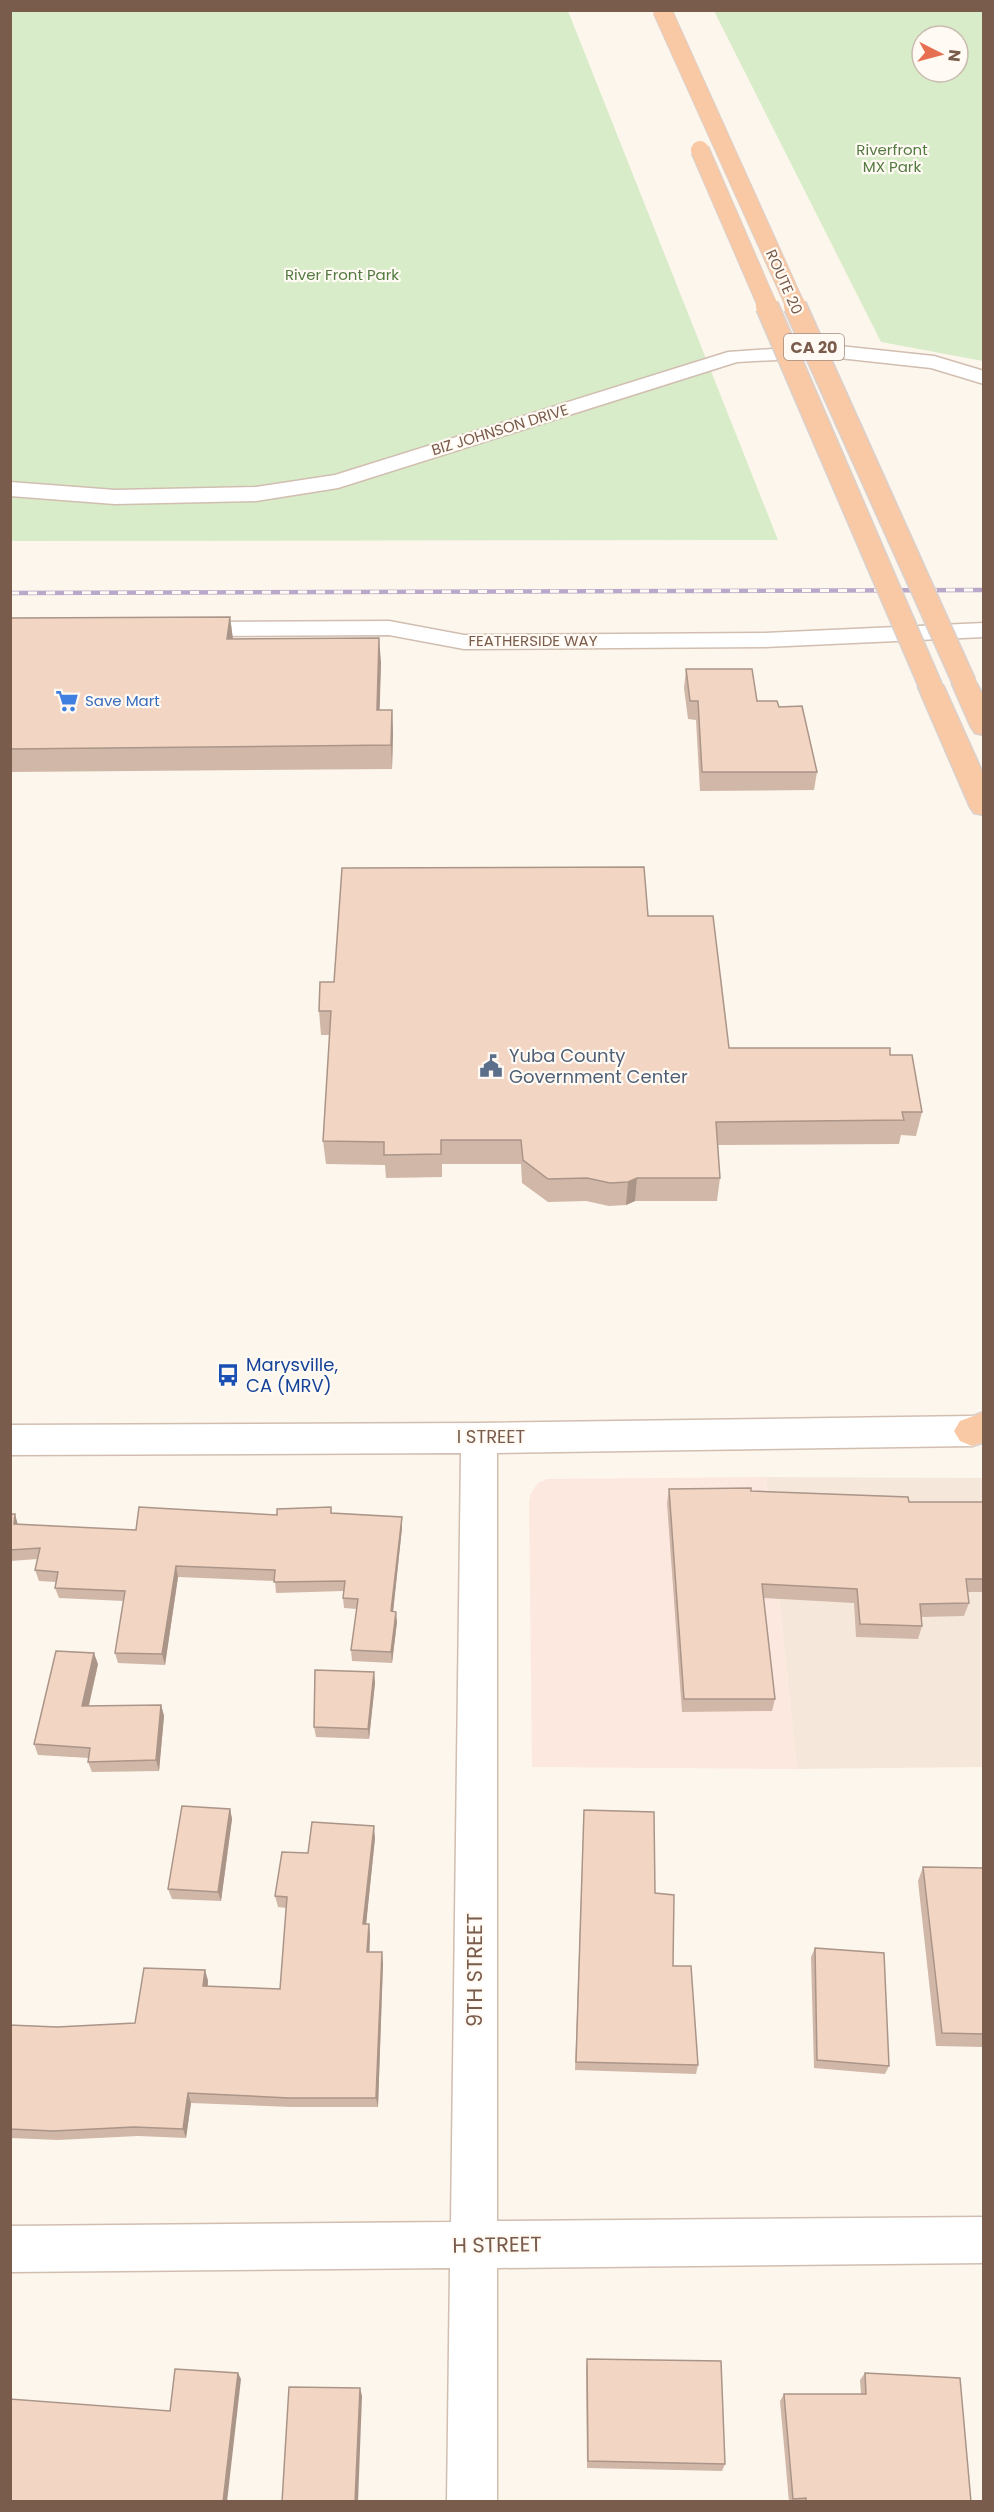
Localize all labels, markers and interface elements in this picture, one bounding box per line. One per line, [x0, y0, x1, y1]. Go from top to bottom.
north arrow [910, 24, 970, 84]
text: N [942, 48, 966, 63]
park label: Riverfront MX Park [856, 139, 928, 177]
street label: ROUTE 20 [761, 246, 808, 318]
park label: River Front Park [285, 264, 399, 285]
road number: CA 20 [784, 334, 844, 360]
street label: BIZ JOHNSON DRIVE [429, 399, 571, 460]
street label: FEATHERSIDE WAY [469, 630, 598, 651]
supermarket icon: Save Mart [54, 688, 80, 714]
place label: Save Mart [85, 690, 160, 711]
place label: Yuba County Government Center [509, 1043, 688, 1089]
public building icon: Yuba County Government Center [478, 1053, 504, 1079]
place label: Marysville, CA (MRV) [246, 1352, 338, 1398]
bus stop icon: Marysville, CA (MRV) [215, 1362, 241, 1388]
street label: I STREET [457, 1424, 526, 1449]
street label: 9TH STREET [460, 1913, 489, 2027]
street label: H STREET [452, 2229, 542, 2260]

